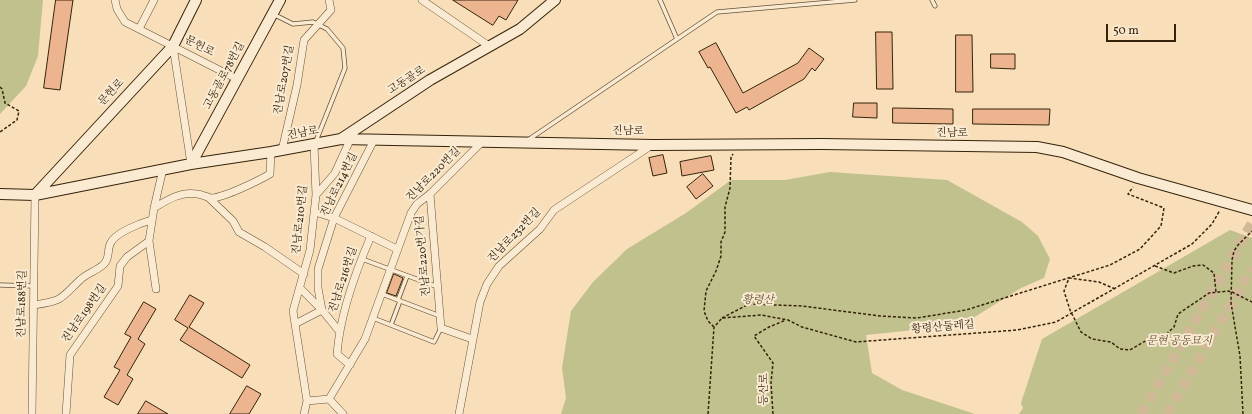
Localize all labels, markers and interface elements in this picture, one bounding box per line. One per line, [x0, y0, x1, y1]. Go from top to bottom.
scale bar [1108, 16, 1178, 42]
text: 50 m [1113, 23, 1139, 39]
street label: 문헌로 [182, 34, 216, 60]
street label: 고동골로78번길 [202, 40, 248, 112]
street label: 진남로207번길 [272, 44, 298, 116]
street label: 고동골로 [386, 64, 428, 98]
street label: 문현로 [96, 77, 128, 109]
street label: 진남로 [286, 125, 320, 143]
street label: 진남로 [612, 125, 644, 139]
street label: 진남로 [936, 127, 968, 141]
street label: 진남로220번길 [404, 145, 464, 205]
street label: 진남로214번길 [319, 151, 361, 219]
street label: 진남로210번길 [291, 185, 311, 255]
street label: 진남로232번길 [486, 206, 544, 266]
street label: 진남로220번가길 [414, 215, 434, 297]
street label: 진남로216번길 [327, 245, 361, 315]
street label: 진남로188번길 [16, 270, 30, 338]
street label: 진남로198번길 [60, 282, 110, 346]
park label: 황령산 [742, 294, 774, 308]
street label: 황령산둘레길 [911, 319, 975, 337]
park label: 문현 공동묘지 [1146, 335, 1212, 349]
street label: 등산로 [758, 373, 772, 405]

